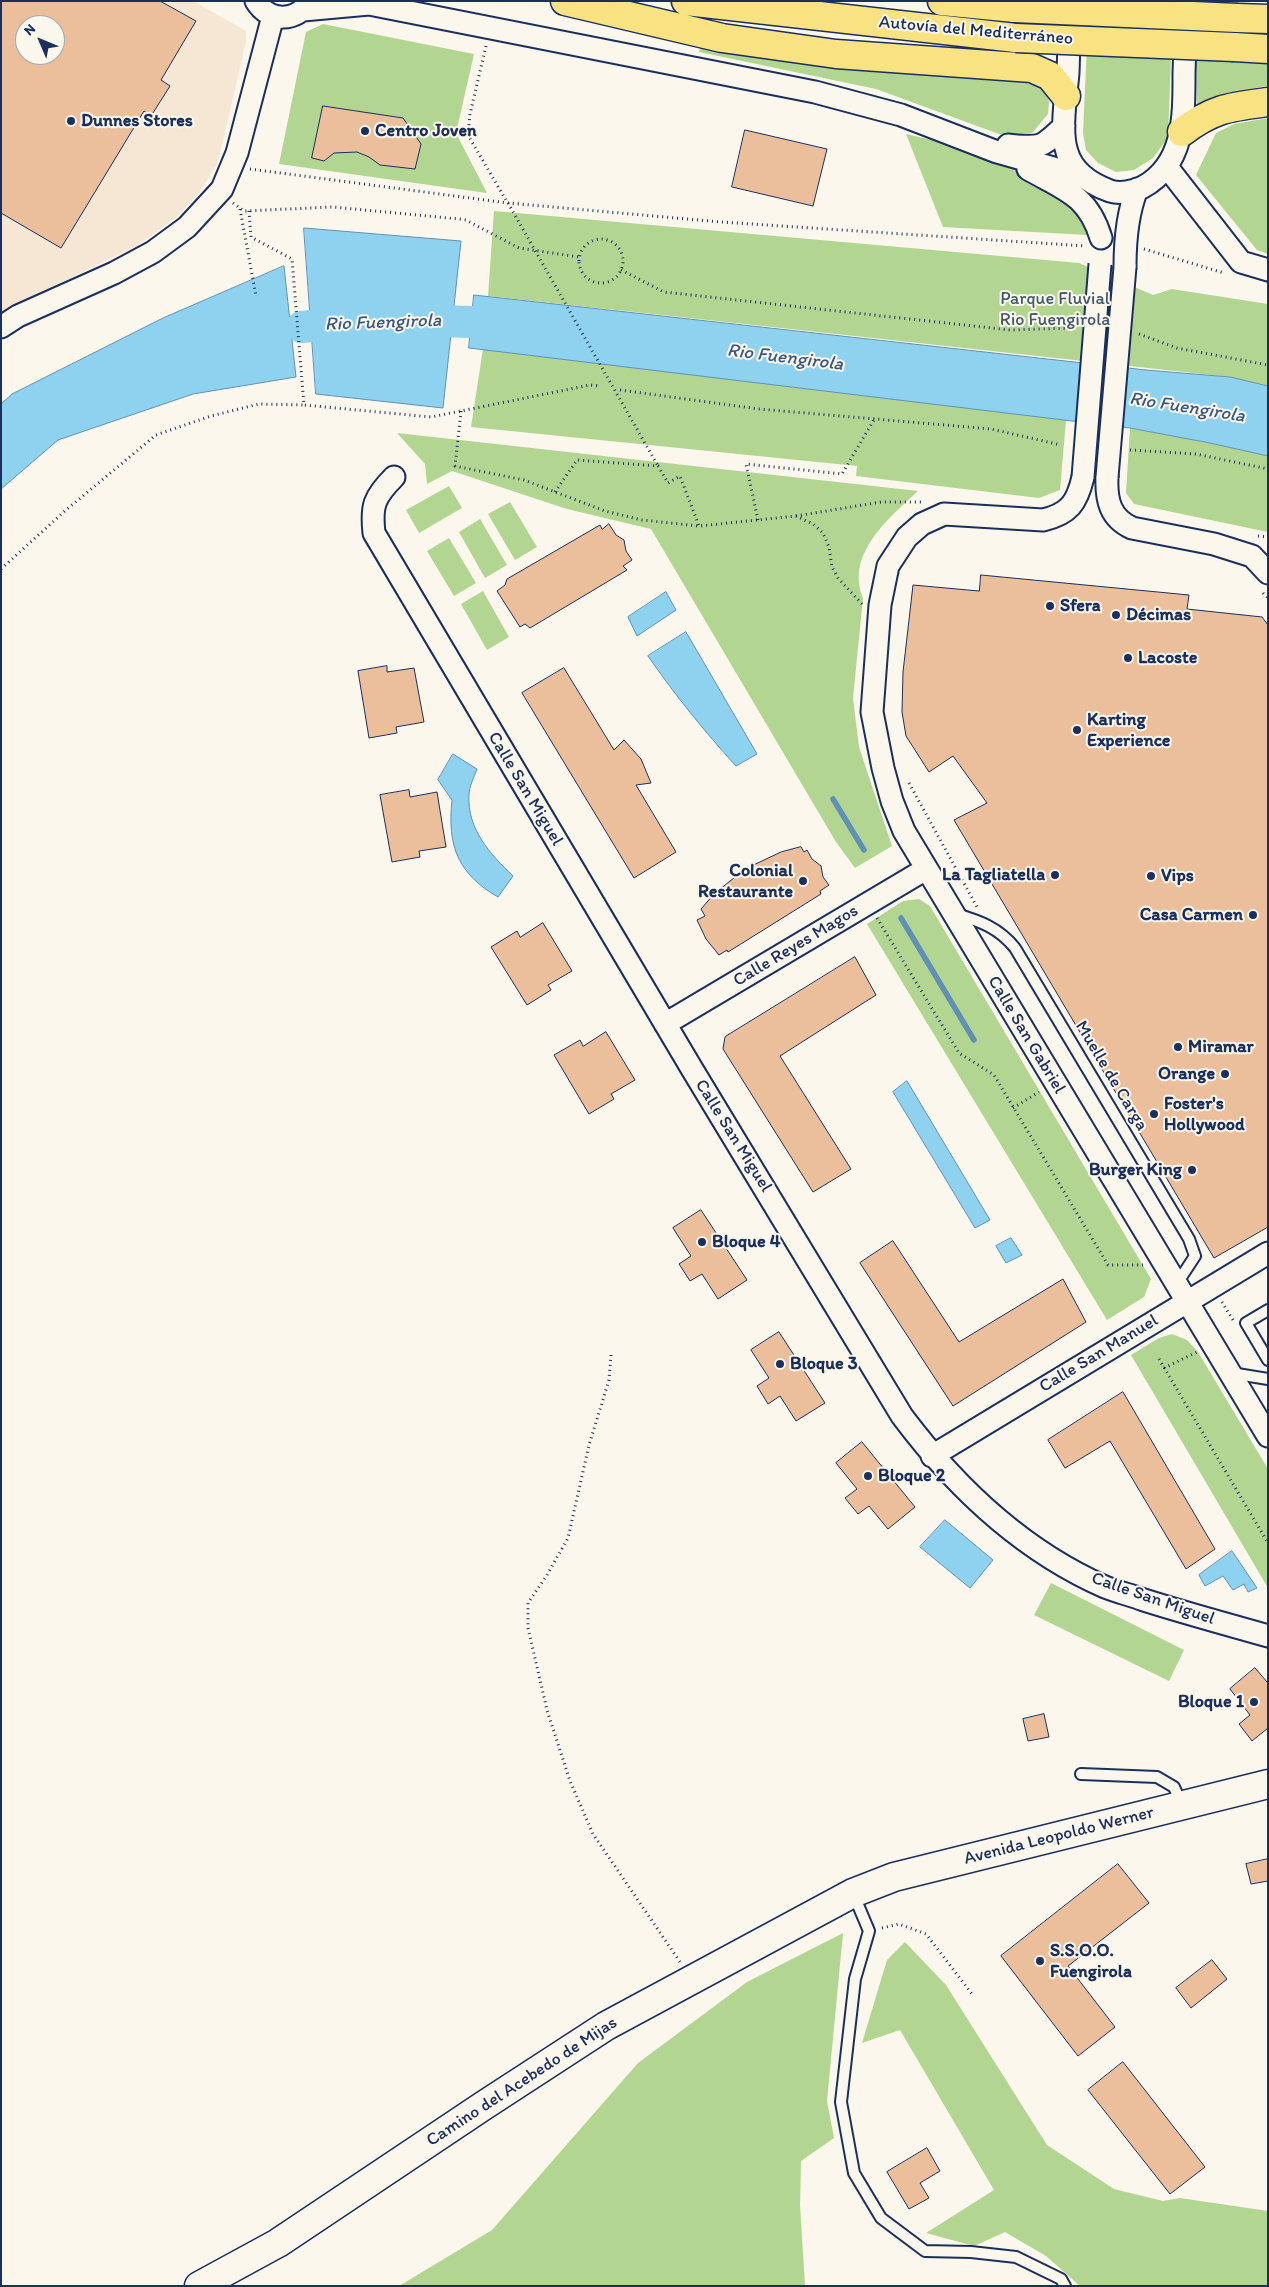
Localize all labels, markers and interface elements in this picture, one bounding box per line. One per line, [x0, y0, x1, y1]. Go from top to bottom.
street label: Autovía del Mediterráneo [878, 12, 1074, 50]
north arrow [15, 15, 65, 65]
text: N [20, 20, 39, 39]
place label: Dunnes Stores [81, 110, 193, 132]
marker: Dunnes Stores [65, 115, 77, 127]
place label: Centro Joven [375, 120, 477, 142]
marker: Centro Joven [359, 125, 371, 137]
park label: Parque Fluvial Rio Fuengirola [1000, 288, 1110, 330]
water label: Rio Fuengirola [324, 310, 442, 336]
water label: Rio Fuengirola [726, 340, 844, 376]
water label: Rio Fuengirola [1128, 388, 1246, 428]
place label: Sfera [1060, 595, 1101, 617]
marker: Sfera [1044, 600, 1056, 612]
place label: Décimas [1126, 604, 1191, 626]
marker: Décimas [1110, 609, 1122, 621]
place label: Lacoste [1138, 647, 1198, 669]
marker: Lacoste [1122, 652, 1134, 664]
place label: Karting Experience [1087, 709, 1170, 752]
marker: Karting Experience [1071, 724, 1083, 736]
street label: Calle San Miguel [483, 728, 567, 850]
place label: Colonial Restaurante [698, 860, 793, 902]
place label: La Tagliatella [942, 864, 1045, 886]
place label: Vips [1161, 865, 1194, 887]
marker: La Tagliatella [1049, 869, 1061, 881]
marker: Vips [1145, 870, 1157, 882]
marker: Colonial Restaurante [797, 875, 809, 887]
street label: Calle Reyes Magos [730, 900, 862, 992]
place label: Casa Carmen [1140, 904, 1243, 926]
marker: Casa Carmen [1247, 909, 1259, 921]
street label: Calle San Gabriel [982, 972, 1070, 1098]
street label: Muelle de Carga [1070, 1017, 1152, 1135]
place label: Miramar [1188, 1036, 1254, 1058]
marker: Miramar [1172, 1041, 1184, 1053]
place label: Orange [1158, 1063, 1215, 1085]
marker: Orange [1219, 1068, 1231, 1080]
street label: Calle San Miguel [690, 1076, 776, 1196]
place label: Foster's Hollywood [1164, 1093, 1245, 1136]
marker: Foster's Hollywood [1148, 1108, 1160, 1120]
place label: Burger King [1089, 1159, 1182, 1181]
marker: Burger King [1186, 1164, 1198, 1176]
place label: Bloque 4 [712, 1231, 781, 1253]
marker: Bloque 4 [696, 1236, 708, 1248]
street label: Calle San Manuel [1036, 1310, 1162, 1398]
place label: Bloque 3 [790, 1353, 857, 1375]
marker: Bloque 3 [774, 1358, 786, 1370]
place label: Bloque 2 [878, 1465, 945, 1487]
marker: Bloque 2 [862, 1470, 874, 1482]
street label: Calle San Miguel [1088, 1568, 1218, 1630]
place label: Bloque 1 [1178, 1691, 1244, 1713]
marker: Bloque 1 [1248, 1696, 1260, 1708]
street label: Avenida Leopoldo Werner [962, 1802, 1156, 1870]
place label: S.S.O.O. Fuengirola [1050, 1940, 1132, 1982]
marker: S.S.O.O. Fuengirola [1034, 1955, 1046, 1967]
street label: Camino del Acebedo de Mijas [423, 2012, 621, 2152]

